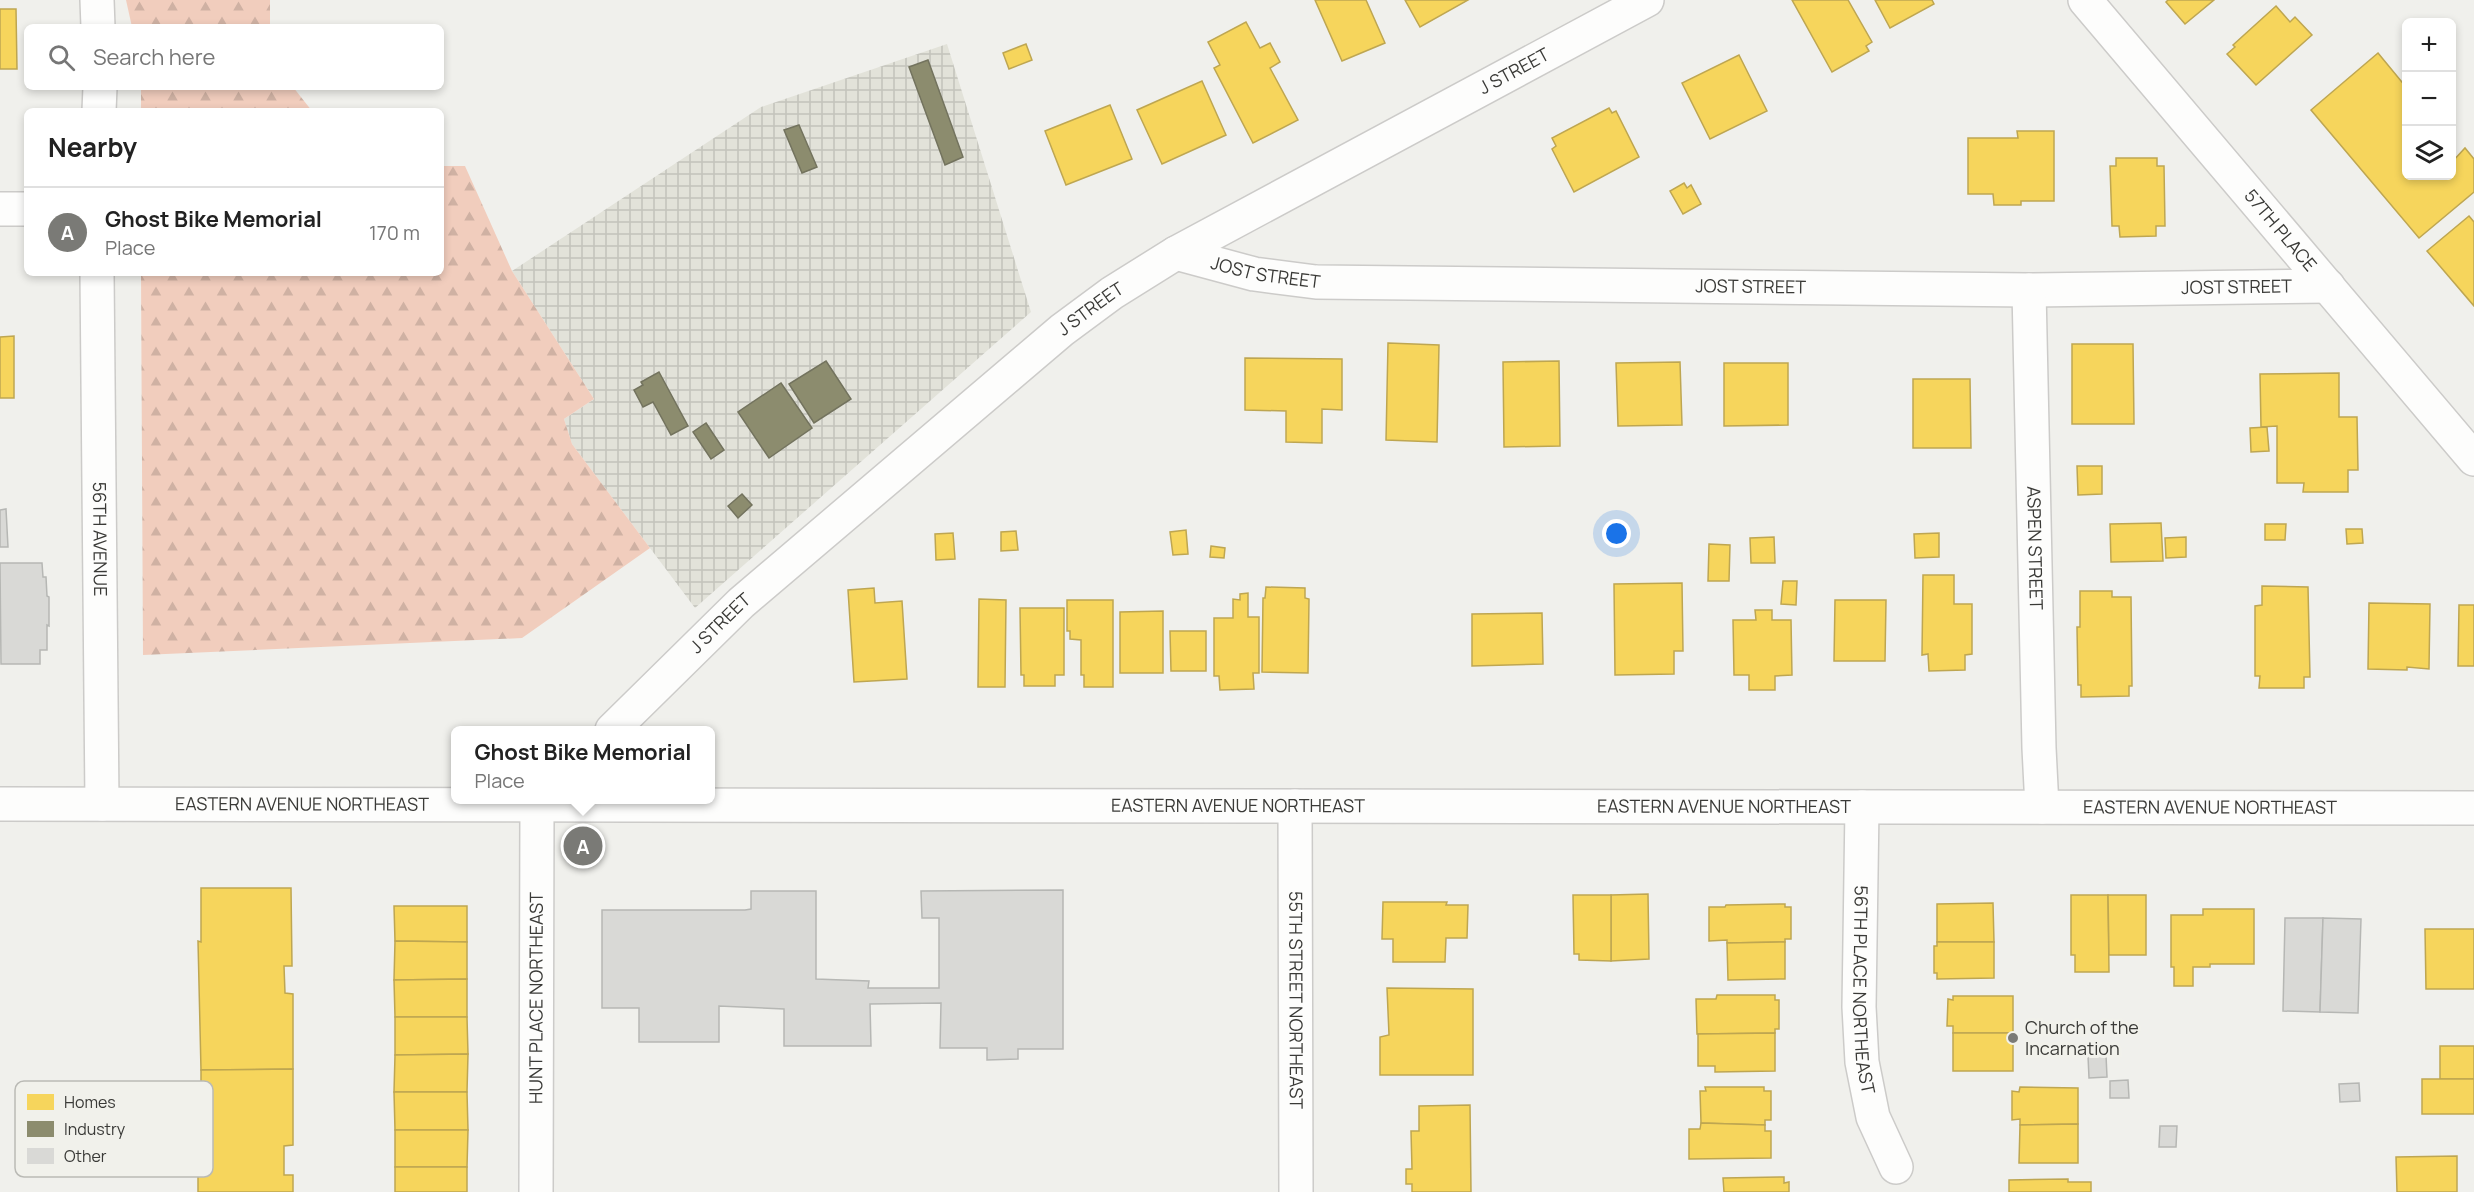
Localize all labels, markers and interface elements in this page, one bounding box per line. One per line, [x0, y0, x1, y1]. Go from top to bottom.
map controls [2402, 18, 2456, 180]
button: + [2402, 18, 2456, 72]
search box [24, 24, 444, 90]
icon: search [45, 41, 78, 74]
text: Search here [93, 42, 215, 72]
street label: J STREET [1474, 42, 1553, 99]
button: − [2402, 72, 2456, 126]
button: layers [2402, 126, 2456, 180]
text: Nearby [48, 129, 137, 165]
street label: 57TH PLACE [2239, 184, 2323, 276]
text: Ghost Bike Memorial [105, 204, 322, 234]
text: A [61, 219, 74, 246]
text: 170 m [369, 219, 420, 246]
text: Place [105, 234, 155, 261]
street label: JOST STREET [1208, 250, 1322, 293]
street label: JOST STREET [1695, 273, 1806, 299]
street label: JOST STREET [2181, 273, 2292, 299]
street label: J STREET [1052, 276, 1128, 340]
street label: 56TH AVENUE [88, 481, 113, 596]
street label: ASPEN STREET [2022, 486, 2049, 610]
your location [1602, 519, 1631, 548]
street label: J STREET [684, 587, 755, 658]
popup [451, 726, 715, 804]
text: Ghost Bike Memorial [474, 737, 692, 767]
text: Place [474, 767, 525, 794]
street label: EASTERN AVENUE NORTHEAST [175, 791, 429, 816]
street label: EASTERN AVENUE NORTHEAST [1111, 793, 1365, 817]
street label: EASTERN AVENUE NORTHEAST [1597, 794, 1851, 818]
street label: EASTERN AVENUE NORTHEAST [2083, 794, 2337, 819]
pin: A [564, 824, 602, 868]
street label: 56TH PLACE NORTHEAST [1848, 885, 1881, 1096]
street label: 55TH STREET NORTHEAST [1284, 891, 1309, 1109]
street label: HUNT PLACE NORTHEAST [523, 892, 548, 1104]
place label: Church of the Incarnation [2025, 1015, 2139, 1060]
marker: Church of the Incarnation [2006, 1031, 2020, 1045]
legend [15, 1081, 213, 1177]
text: Homes [64, 1091, 116, 1113]
text: Industry [64, 1118, 126, 1140]
text: Other [64, 1145, 107, 1167]

